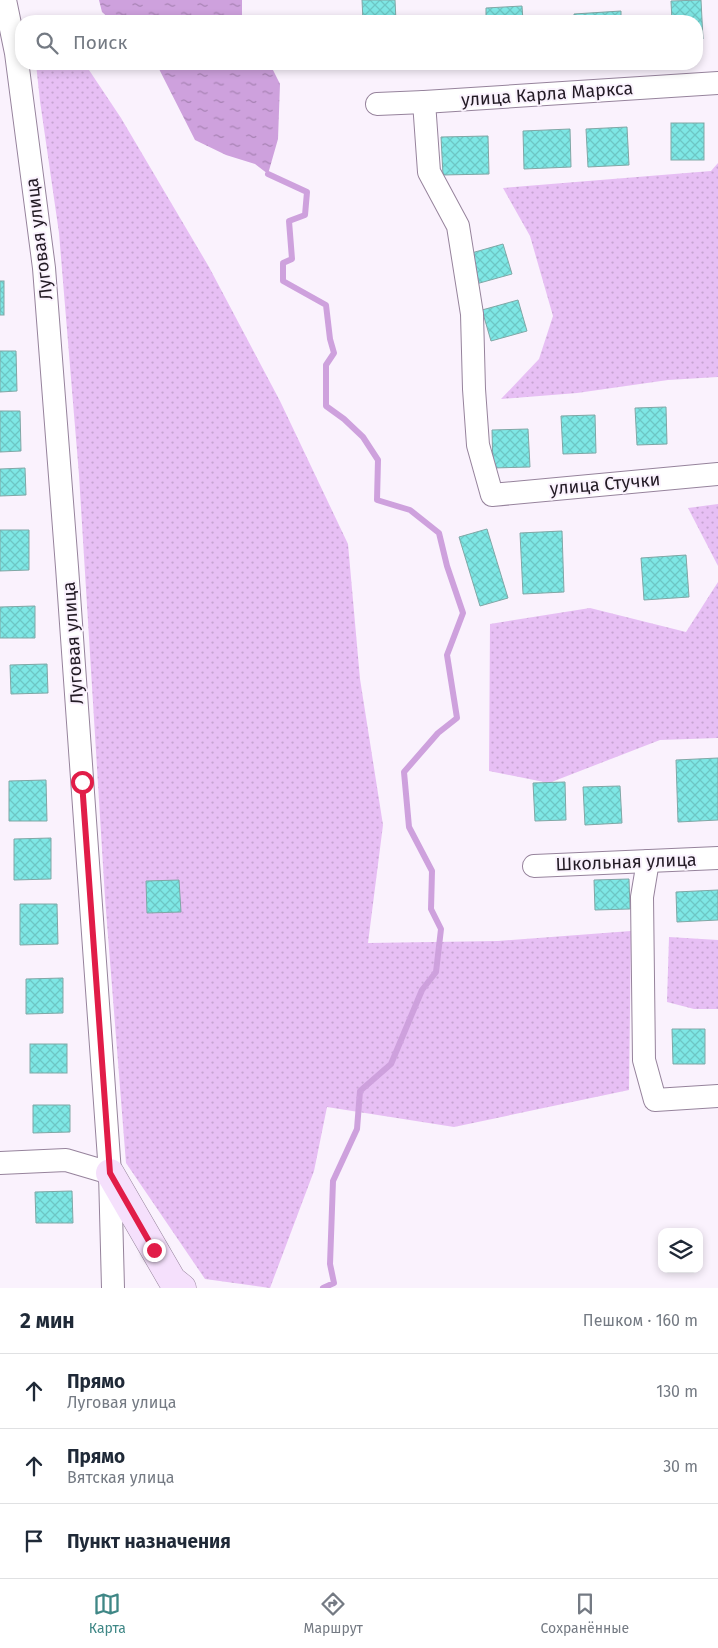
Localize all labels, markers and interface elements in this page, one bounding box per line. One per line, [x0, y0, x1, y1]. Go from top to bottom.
search box [15, 15, 703, 70]
icon: search [33, 29, 61, 57]
text: Поиск [73, 31, 127, 54]
street label: улица Карла Маркса [460, 77, 634, 111]
street label: Луговая улица [21, 177, 57, 301]
street label: улица Стучки [549, 468, 661, 500]
street label: Луговая улица [58, 581, 88, 705]
route start [71, 771, 94, 794]
street label: Школьная улица [555, 849, 697, 875]
map controls [658, 1228, 703, 1273]
button: layers [658, 1228, 703, 1273]
route end [143, 1239, 166, 1262]
text: 2 мин [20, 1308, 75, 1334]
text: Пешком · 160 m [583, 1311, 698, 1330]
text: Прямо [67, 1370, 125, 1393]
icon: ahead [20, 1377, 48, 1405]
text: 130 m [656, 1382, 698, 1401]
text: Луговая улица [67, 1393, 176, 1412]
text: Прямо [67, 1445, 125, 1468]
icon: ahead [20, 1452, 48, 1480]
text: 30 m [663, 1457, 698, 1476]
text: Вятская улица [67, 1468, 174, 1487]
icon: arrive [20, 1527, 48, 1555]
text: Пункт назначения [67, 1530, 231, 1553]
tab: Карта [89, 1590, 126, 1637]
tab: Маршрут [304, 1590, 363, 1637]
tab: Сохранённые [541, 1590, 629, 1637]

